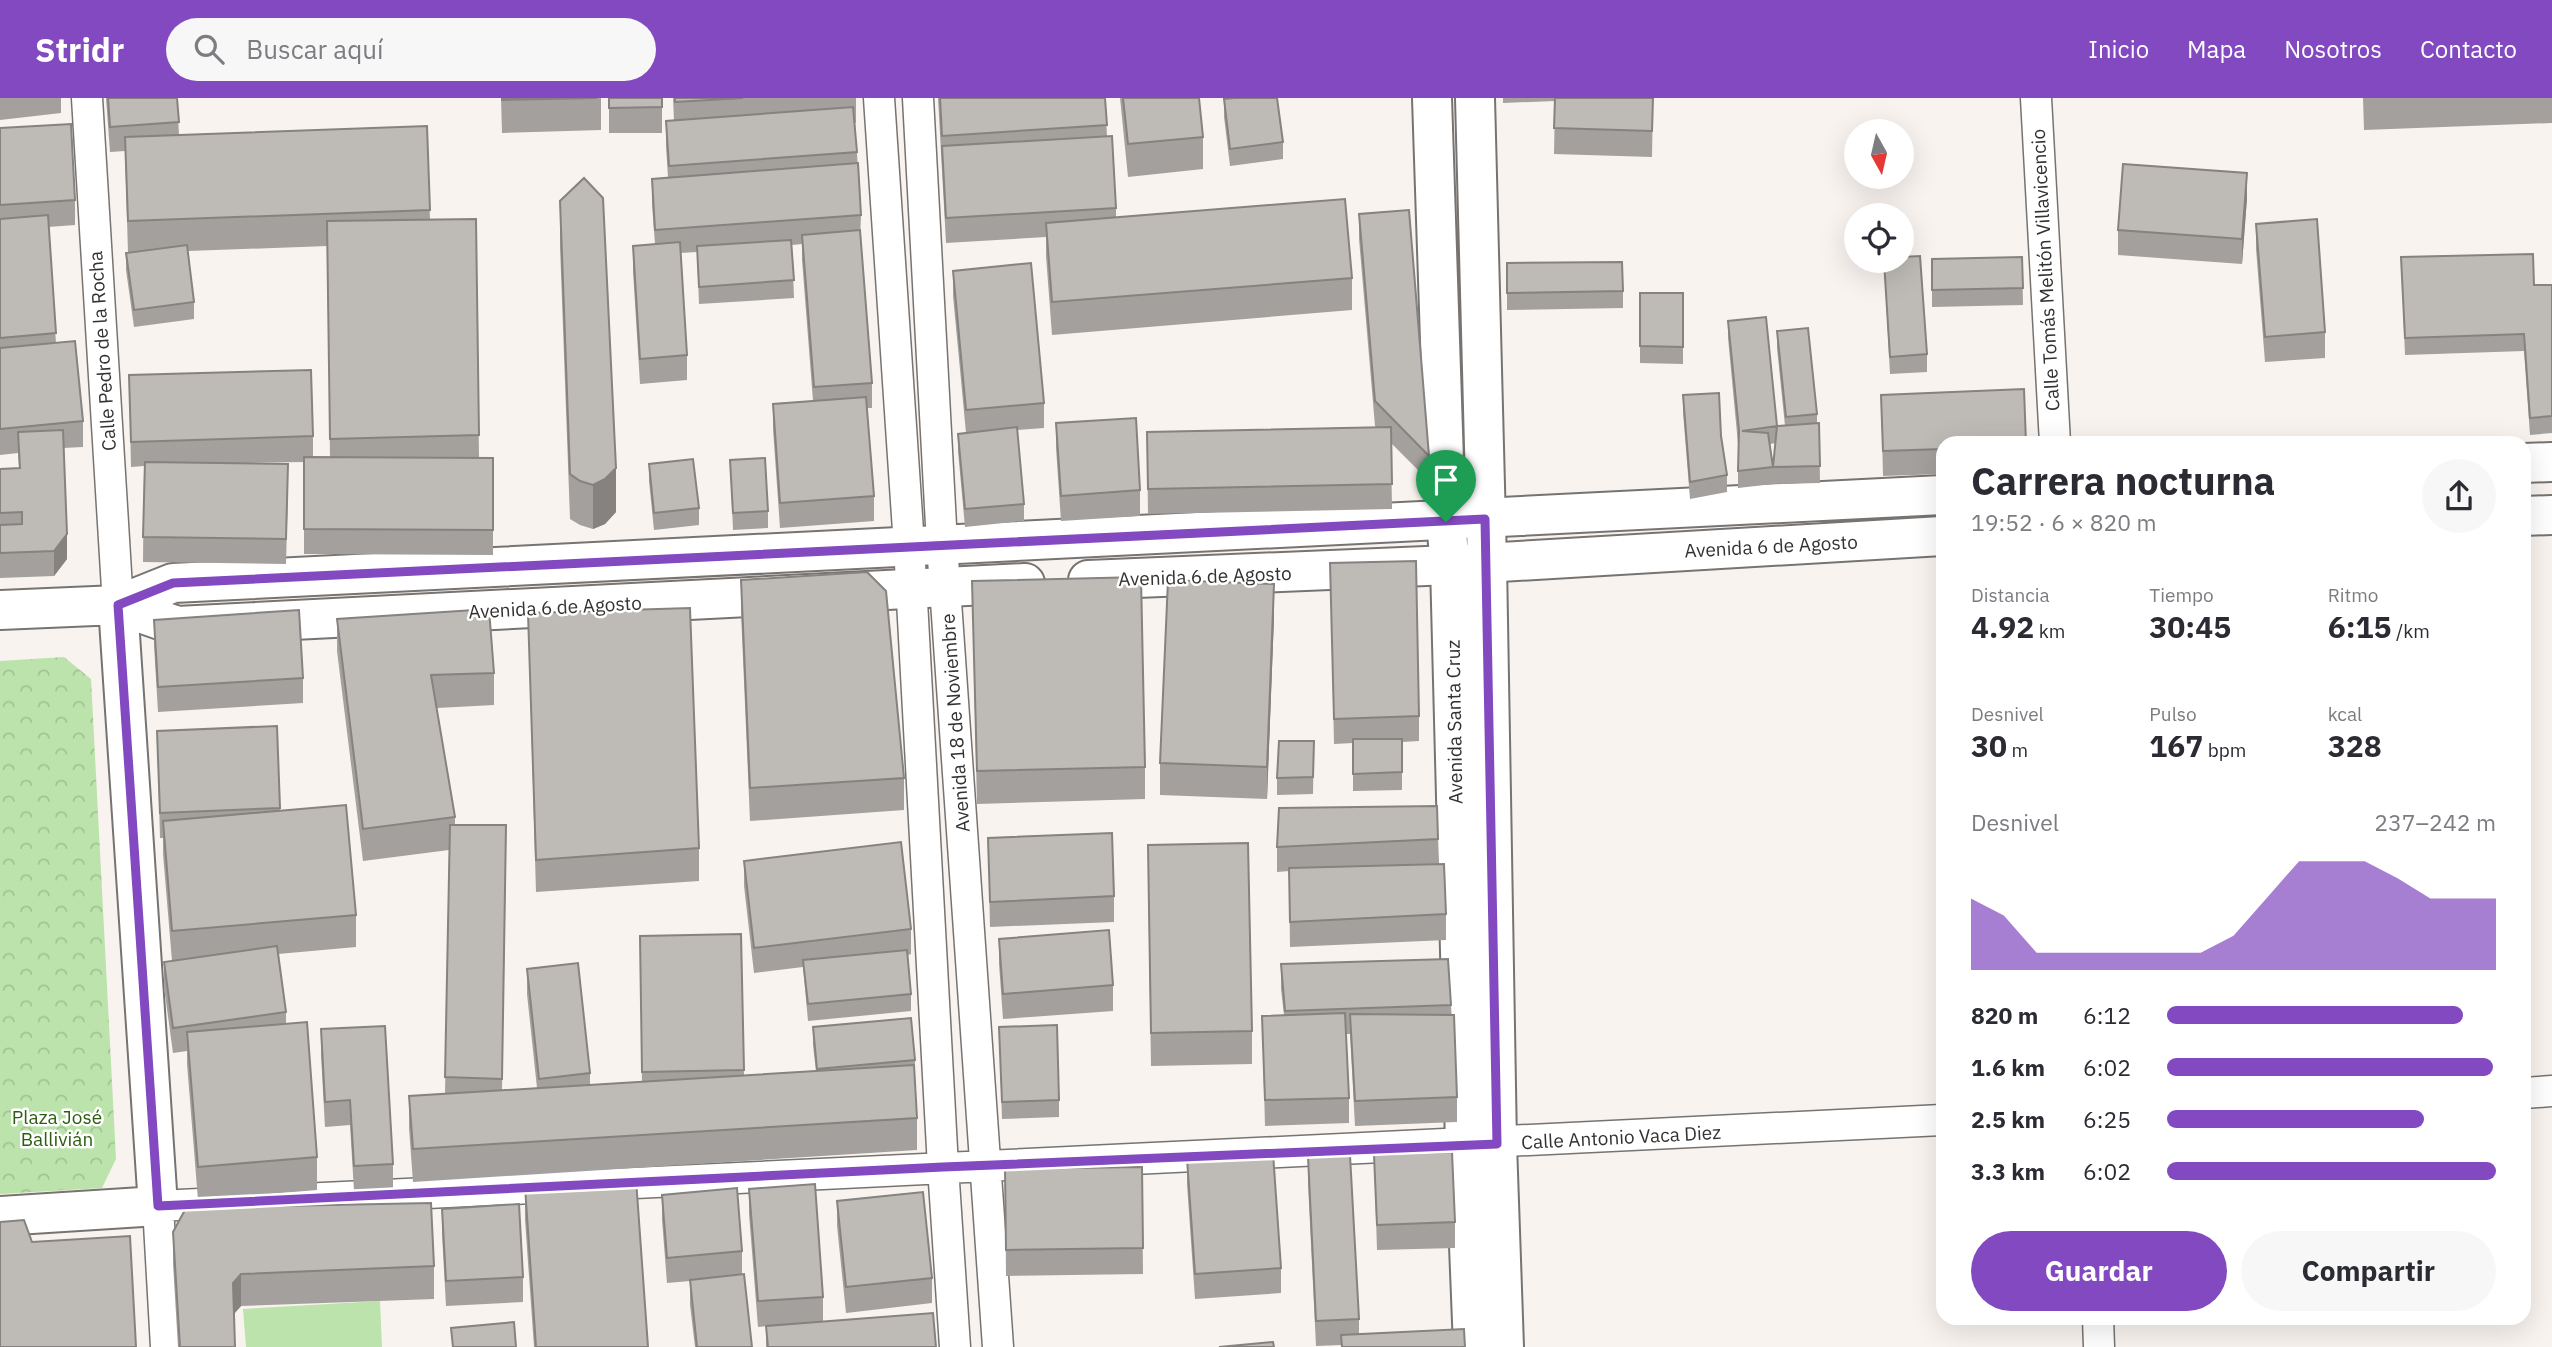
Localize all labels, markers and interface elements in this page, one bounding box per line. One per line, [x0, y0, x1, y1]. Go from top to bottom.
search box [166, 18, 656, 81]
text: Stridr [35, 28, 124, 71]
icon: search [190, 30, 228, 68]
text: Buscar aquí [246, 32, 384, 66]
text: Inicio [2088, 33, 2149, 65]
text: Mapa [2187, 33, 2246, 65]
text: Nosotros [2284, 33, 2382, 65]
text: Contacto [2420, 33, 2517, 65]
north arrow [1844, 119, 1914, 189]
map controls [1844, 119, 1914, 273]
street label: Calle Tomás Melitón Villavicencio [2026, 128, 2064, 412]
button: locate [1844, 203, 1914, 273]
street label: Calle Pedro de la Rocha [83, 250, 121, 452]
pin [1416, 450, 1476, 522]
text: Carrera nocturna [1971, 456, 2275, 505]
button: share [2422, 459, 2496, 533]
icon: arrive [1427, 461, 1465, 499]
text: 19:52 · 6 × 820 m [1971, 507, 2157, 537]
street label: Avenida 6 de Agosto [1684, 529, 1858, 563]
street label: Avenida 6 de Agosto [1118, 561, 1292, 591]
text: Distancia [1971, 583, 2050, 607]
text: Tiempo [2149, 583, 2214, 607]
text: Ritmo [2328, 583, 2378, 607]
street label: Avenida 6 de Agosto [468, 590, 642, 624]
text: 4.92 [1971, 607, 2034, 646]
text: 30:45 [2149, 607, 2231, 646]
text: 6:15 [2328, 607, 2392, 646]
street label: Avenida 18 de Noviembre [935, 613, 975, 833]
text: km [2034, 619, 2065, 643]
text: /km [2392, 619, 2430, 643]
street label: Avenida Santa Cruz [1441, 639, 1467, 804]
text: Desnivel [1971, 702, 2044, 726]
text: Pulso [2149, 702, 2197, 726]
text: kcal [2328, 702, 2362, 726]
text: 30 [1971, 726, 2007, 765]
text: 167 [2149, 726, 2203, 765]
text: 328 [2328, 726, 2382, 765]
text: m [2007, 738, 2028, 762]
text: bpm [2203, 738, 2246, 762]
text: Desnivel [1971, 807, 2059, 837]
text: 237–242 m [2374, 807, 2496, 837]
text: 820 m [1971, 1000, 2038, 1030]
text: 6:12 [2083, 1000, 2131, 1030]
text: 1.6 km [1971, 1052, 2045, 1082]
text: 6:02 [2083, 1052, 2131, 1082]
text: 2.5 km [1971, 1104, 2045, 1134]
text: 6:25 [2083, 1104, 2131, 1134]
park label: Plaza José Ballivián [12, 1105, 102, 1151]
street label: Calle Antonio Vaca Diez [1521, 1120, 1722, 1154]
text: 3.3 km [1971, 1156, 2045, 1186]
text: 6:02 [2083, 1156, 2131, 1186]
button: Guardar [1971, 1231, 2227, 1311]
button: Compartir [2241, 1231, 2496, 1311]

